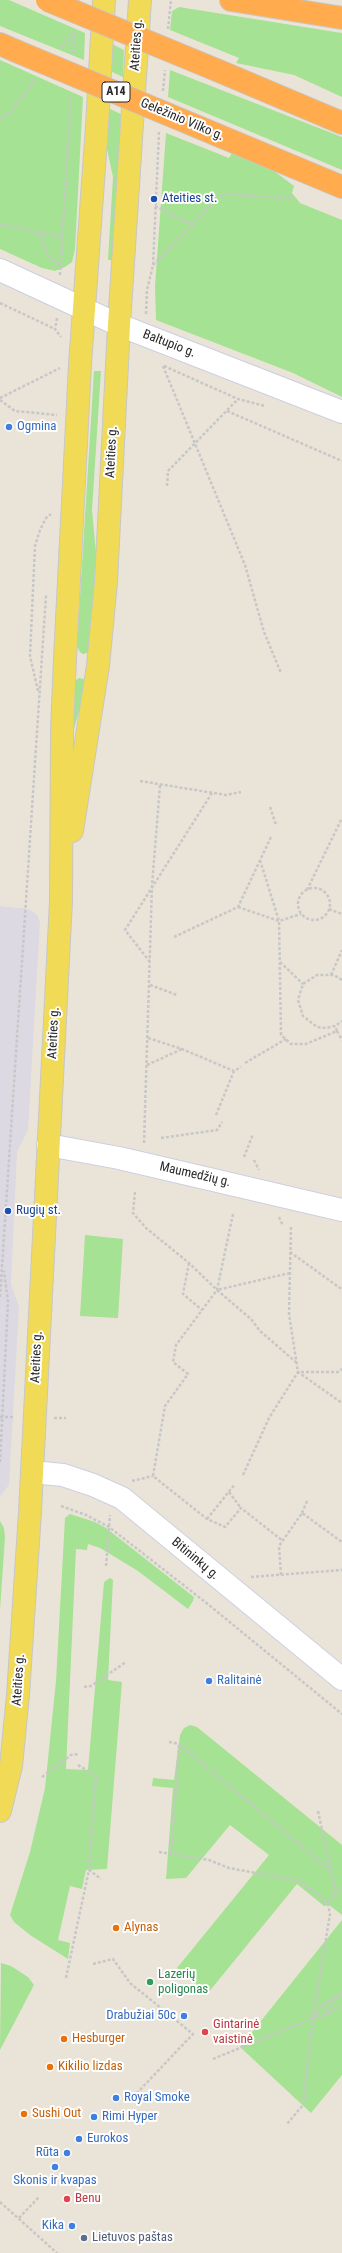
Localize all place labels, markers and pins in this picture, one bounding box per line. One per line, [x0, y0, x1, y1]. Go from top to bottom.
place label: Ateities st. [162, 191, 217, 207]
marker: Ateities st. [149, 194, 159, 204]
place label: Ogmina [17, 419, 57, 435]
marker: Ogmina [4, 422, 14, 432]
place label: Rugių st. [16, 1203, 61, 1219]
marker: Rugių st. [3, 1206, 13, 1216]
place label: Ralitainė [217, 1673, 262, 1689]
marker: Ralitainė [204, 1676, 214, 1686]
place label: Alynas [124, 1920, 158, 1936]
marker: Alynas [111, 1923, 121, 1933]
place label: Lazerių poligonas [158, 1967, 208, 1998]
marker: Lazerių poligonas [145, 1977, 155, 1987]
place label: Drabužiai 50c [106, 2008, 176, 2024]
marker: Drabužiai 50c [179, 2011, 189, 2021]
place label: Gintarinė vaistinė [213, 2017, 259, 2048]
marker: Gintarinė vaistinė [200, 2027, 210, 2037]
place label: Hesburger [72, 2031, 125, 2047]
marker: Hesburger [59, 2034, 69, 2044]
place label: Kikilio lizdas [58, 2059, 123, 2075]
marker: Kikilio lizdas [45, 2062, 55, 2072]
place label: Royal Smoke [124, 2090, 190, 2106]
marker: Royal Smoke [111, 2093, 121, 2103]
place label: Sushi Out [32, 2106, 81, 2122]
marker: Sushi Out [19, 2109, 29, 2119]
place label: Rimi Hyper [102, 2109, 158, 2125]
marker: Rimi Hyper [89, 2112, 99, 2122]
place label: Eurokos [87, 2131, 128, 2147]
marker: Eurokos [74, 2134, 84, 2144]
place label: Rūta [36, 2145, 59, 2161]
marker: Rūta [62, 2148, 72, 2158]
marker: Skonis ir kvapas [50, 2162, 60, 2172]
place label: Skonis ir kvapas [13, 2173, 97, 2189]
place label: Benu [75, 2191, 101, 2207]
marker: Benu [62, 2194, 72, 2204]
place label: Kika [42, 2218, 64, 2234]
marker: Kika [67, 2221, 77, 2231]
place label: Lietuvos paštas [92, 2230, 173, 2246]
marker: Lietuvos paštas [79, 2233, 89, 2243]

